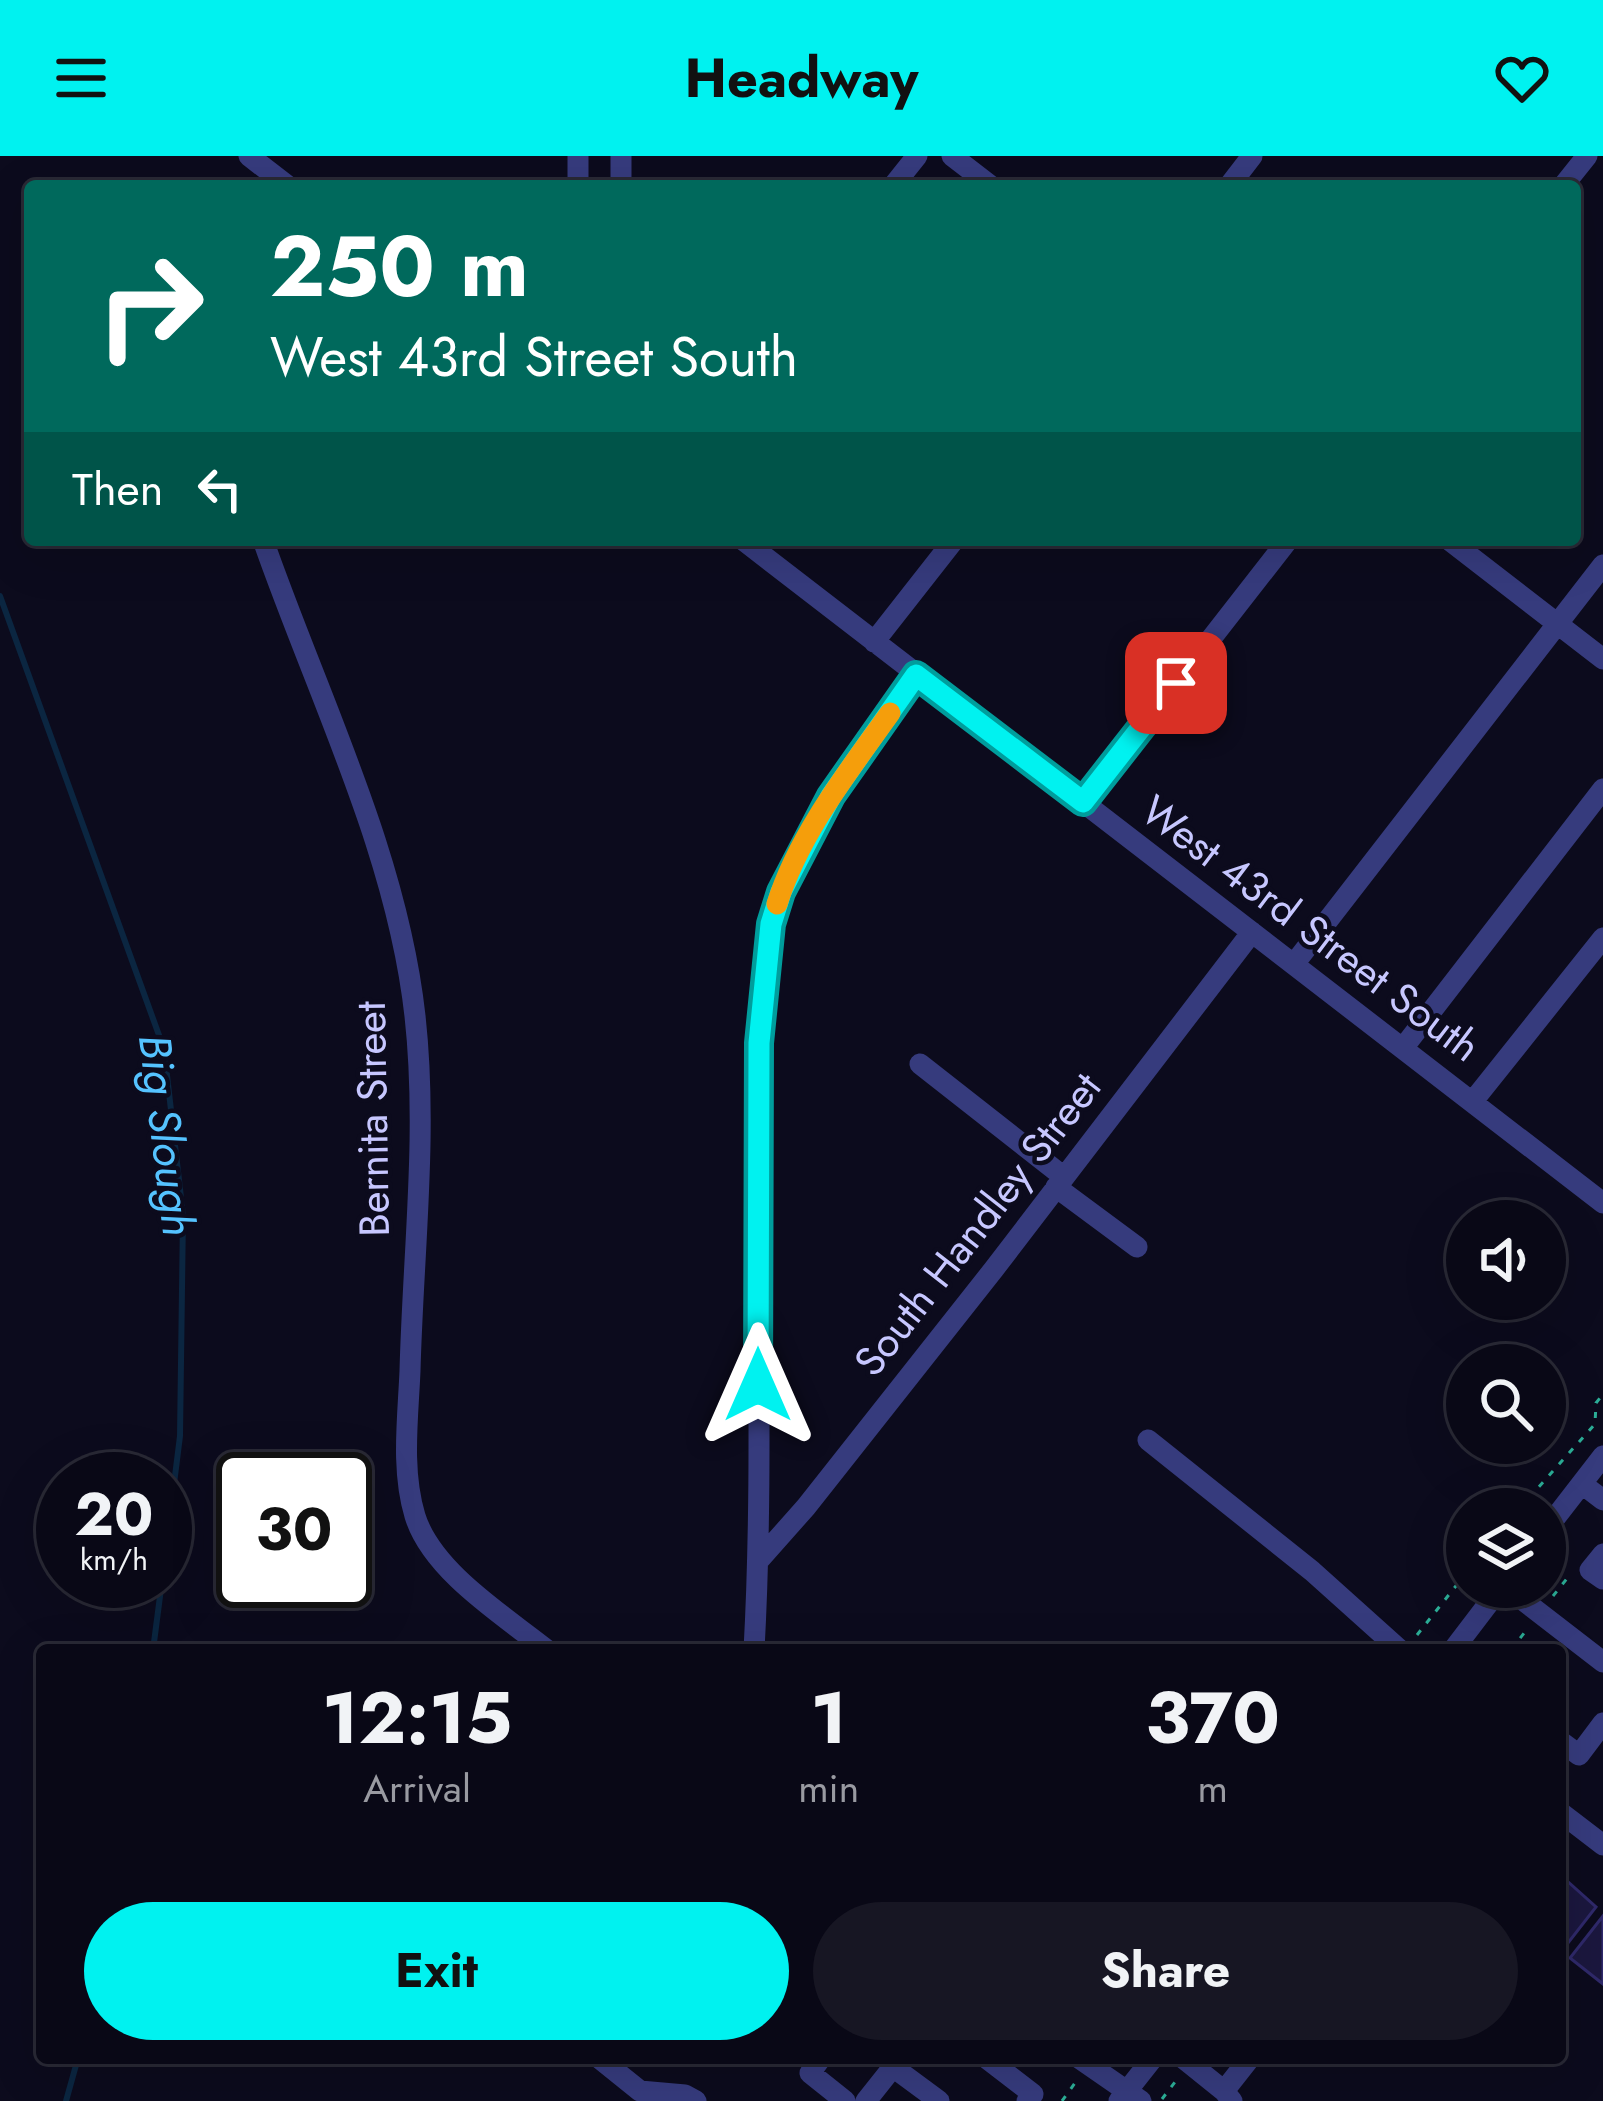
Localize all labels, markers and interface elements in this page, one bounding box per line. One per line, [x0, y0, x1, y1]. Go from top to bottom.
text: Headway [685, 39, 918, 117]
icon: menu [48, 45, 114, 111]
icon: heart [1489, 45, 1555, 111]
text: 250 m [270, 206, 529, 328]
icon: right [72, 228, 228, 384]
text: West 43rd Street South [270, 318, 798, 396]
icon: left [187, 456, 253, 522]
text: Then [72, 457, 163, 522]
pin [1125, 632, 1227, 734]
icon: arrive [1143, 650, 1209, 716]
street label: West 43rd Street South [1128, 780, 1493, 1076]
street label: Bernita Street [340, 1001, 405, 1237]
water label: Big Slough [122, 1031, 211, 1240]
street label: South Handley Street [839, 1059, 1116, 1389]
map controls [1446, 1200, 1566, 1608]
button: sound [1446, 1200, 1566, 1320]
position arrow [695, 1322, 821, 1448]
button: search [1446, 1344, 1566, 1464]
speed limit sign: 30 [216, 1452, 372, 1608]
text: 20 [74, 1471, 154, 1558]
button: layers [1446, 1488, 1566, 1608]
text: km/h [80, 1538, 148, 1581]
text: 12:15 [322, 1666, 512, 1770]
text: 1 [810, 1666, 847, 1770]
text: 370 [1145, 1666, 1280, 1770]
text: Arrival [363, 1760, 471, 1817]
text: min [798, 1760, 859, 1817]
text: m [1197, 1760, 1228, 1817]
button: Exit [84, 1902, 789, 2040]
button: Share [813, 1902, 1518, 2040]

